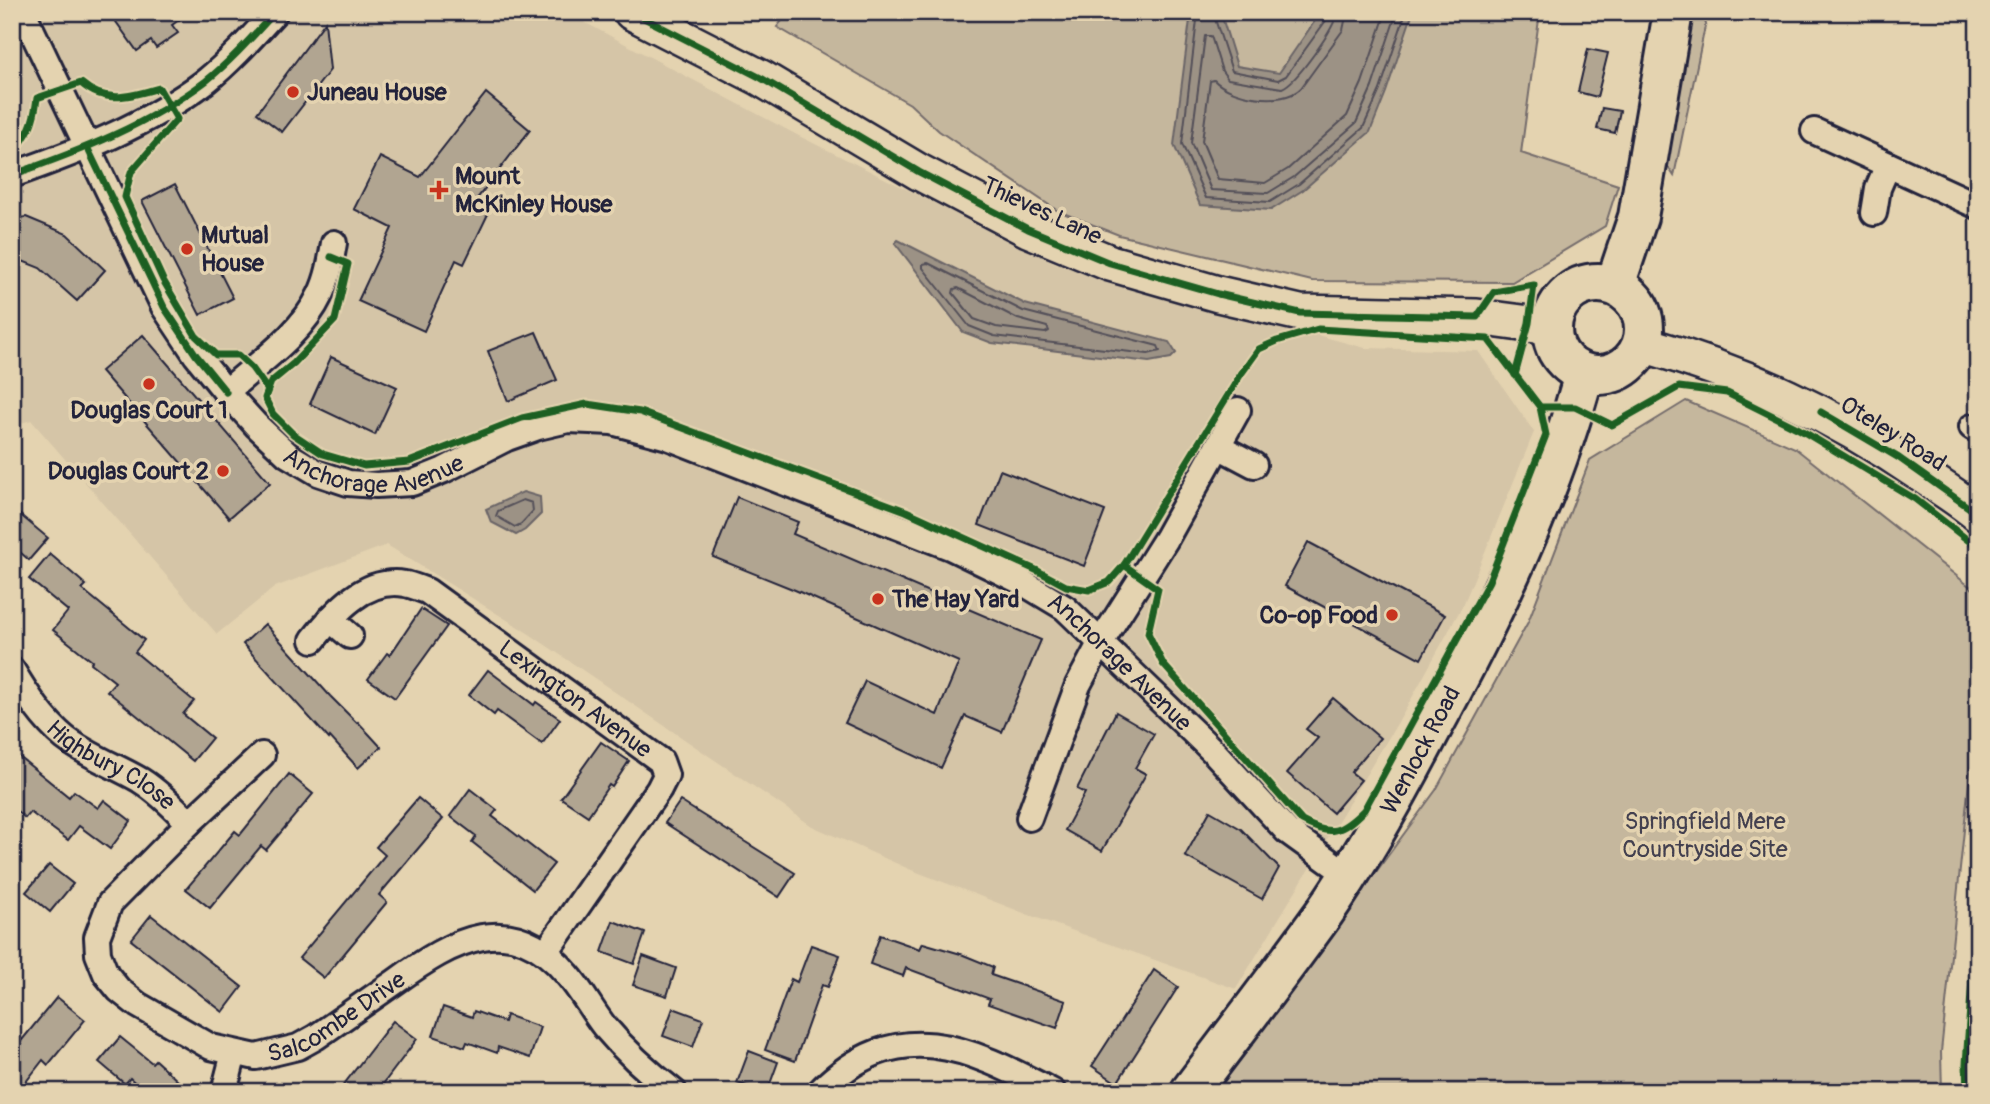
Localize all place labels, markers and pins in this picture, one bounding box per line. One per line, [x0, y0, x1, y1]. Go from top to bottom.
place label: Juneau House [307, 78, 448, 107]
marker: Juneau House [285, 84, 301, 100]
place label: Mount McKinley House [455, 162, 613, 219]
marker: Mount McKinley House [429, 180, 449, 200]
place label: Mutual House [201, 221, 269, 278]
marker: Mutual House [179, 241, 195, 257]
marker: Douglas Court 1 [141, 376, 157, 392]
place label: Douglas Court 1 [70, 396, 228, 425]
place label: Douglas Court 2 [47, 457, 209, 486]
marker: Douglas Court 2 [215, 463, 231, 479]
place label: The Hay Yard [891, 585, 1019, 614]
marker: The Hay Yard [870, 591, 886, 607]
place label: Co-op Food [1260, 601, 1378, 630]
marker: Co-op Food [1384, 607, 1400, 623]

